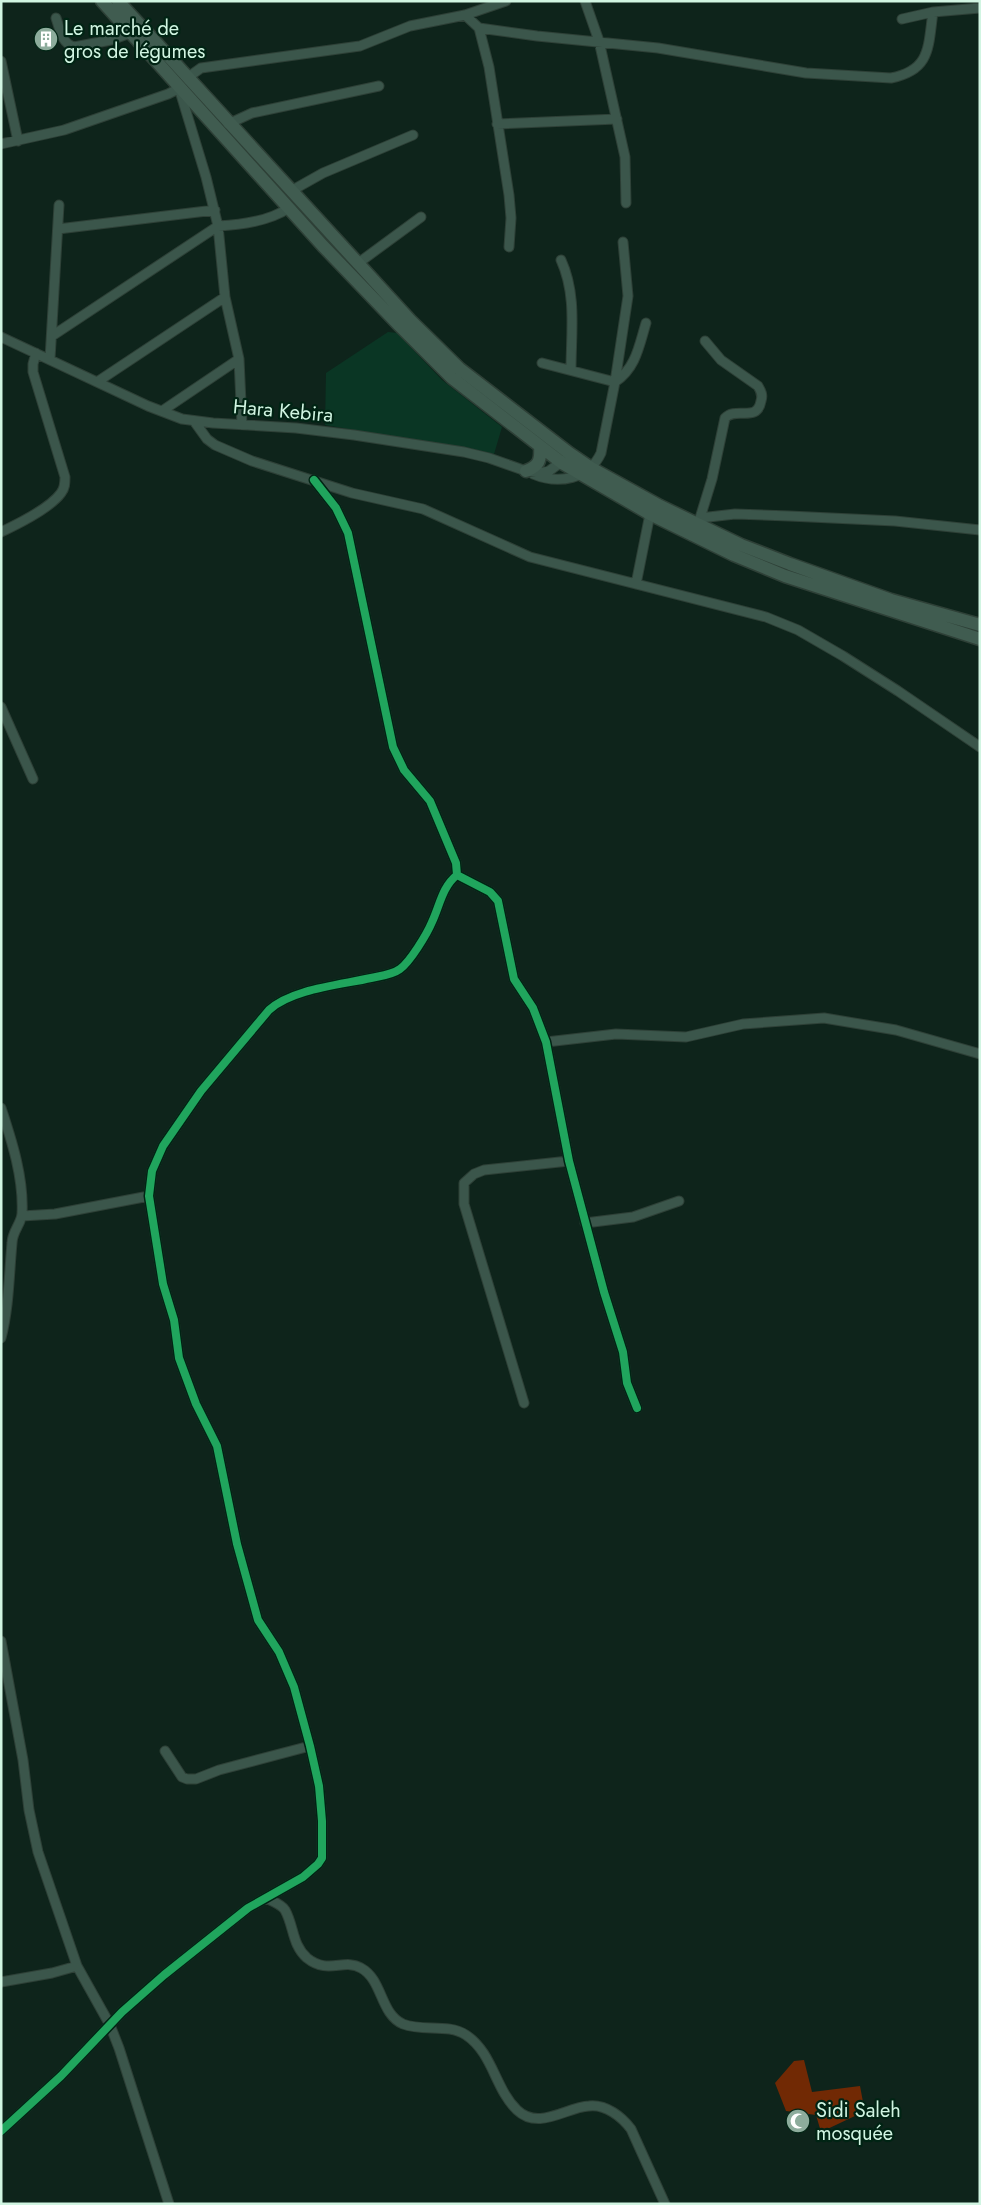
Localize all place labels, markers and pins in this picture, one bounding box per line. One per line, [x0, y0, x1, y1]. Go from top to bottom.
place label: Le marché de gros de légumes [64, 14, 205, 66]
building icon: Le marché de gros de légumes [33, 26, 59, 52]
place label: Sidi Saleh mosquée [816, 2096, 901, 2148]
mosque icon: Sidi Saleh mosquée [785, 2108, 811, 2134]

